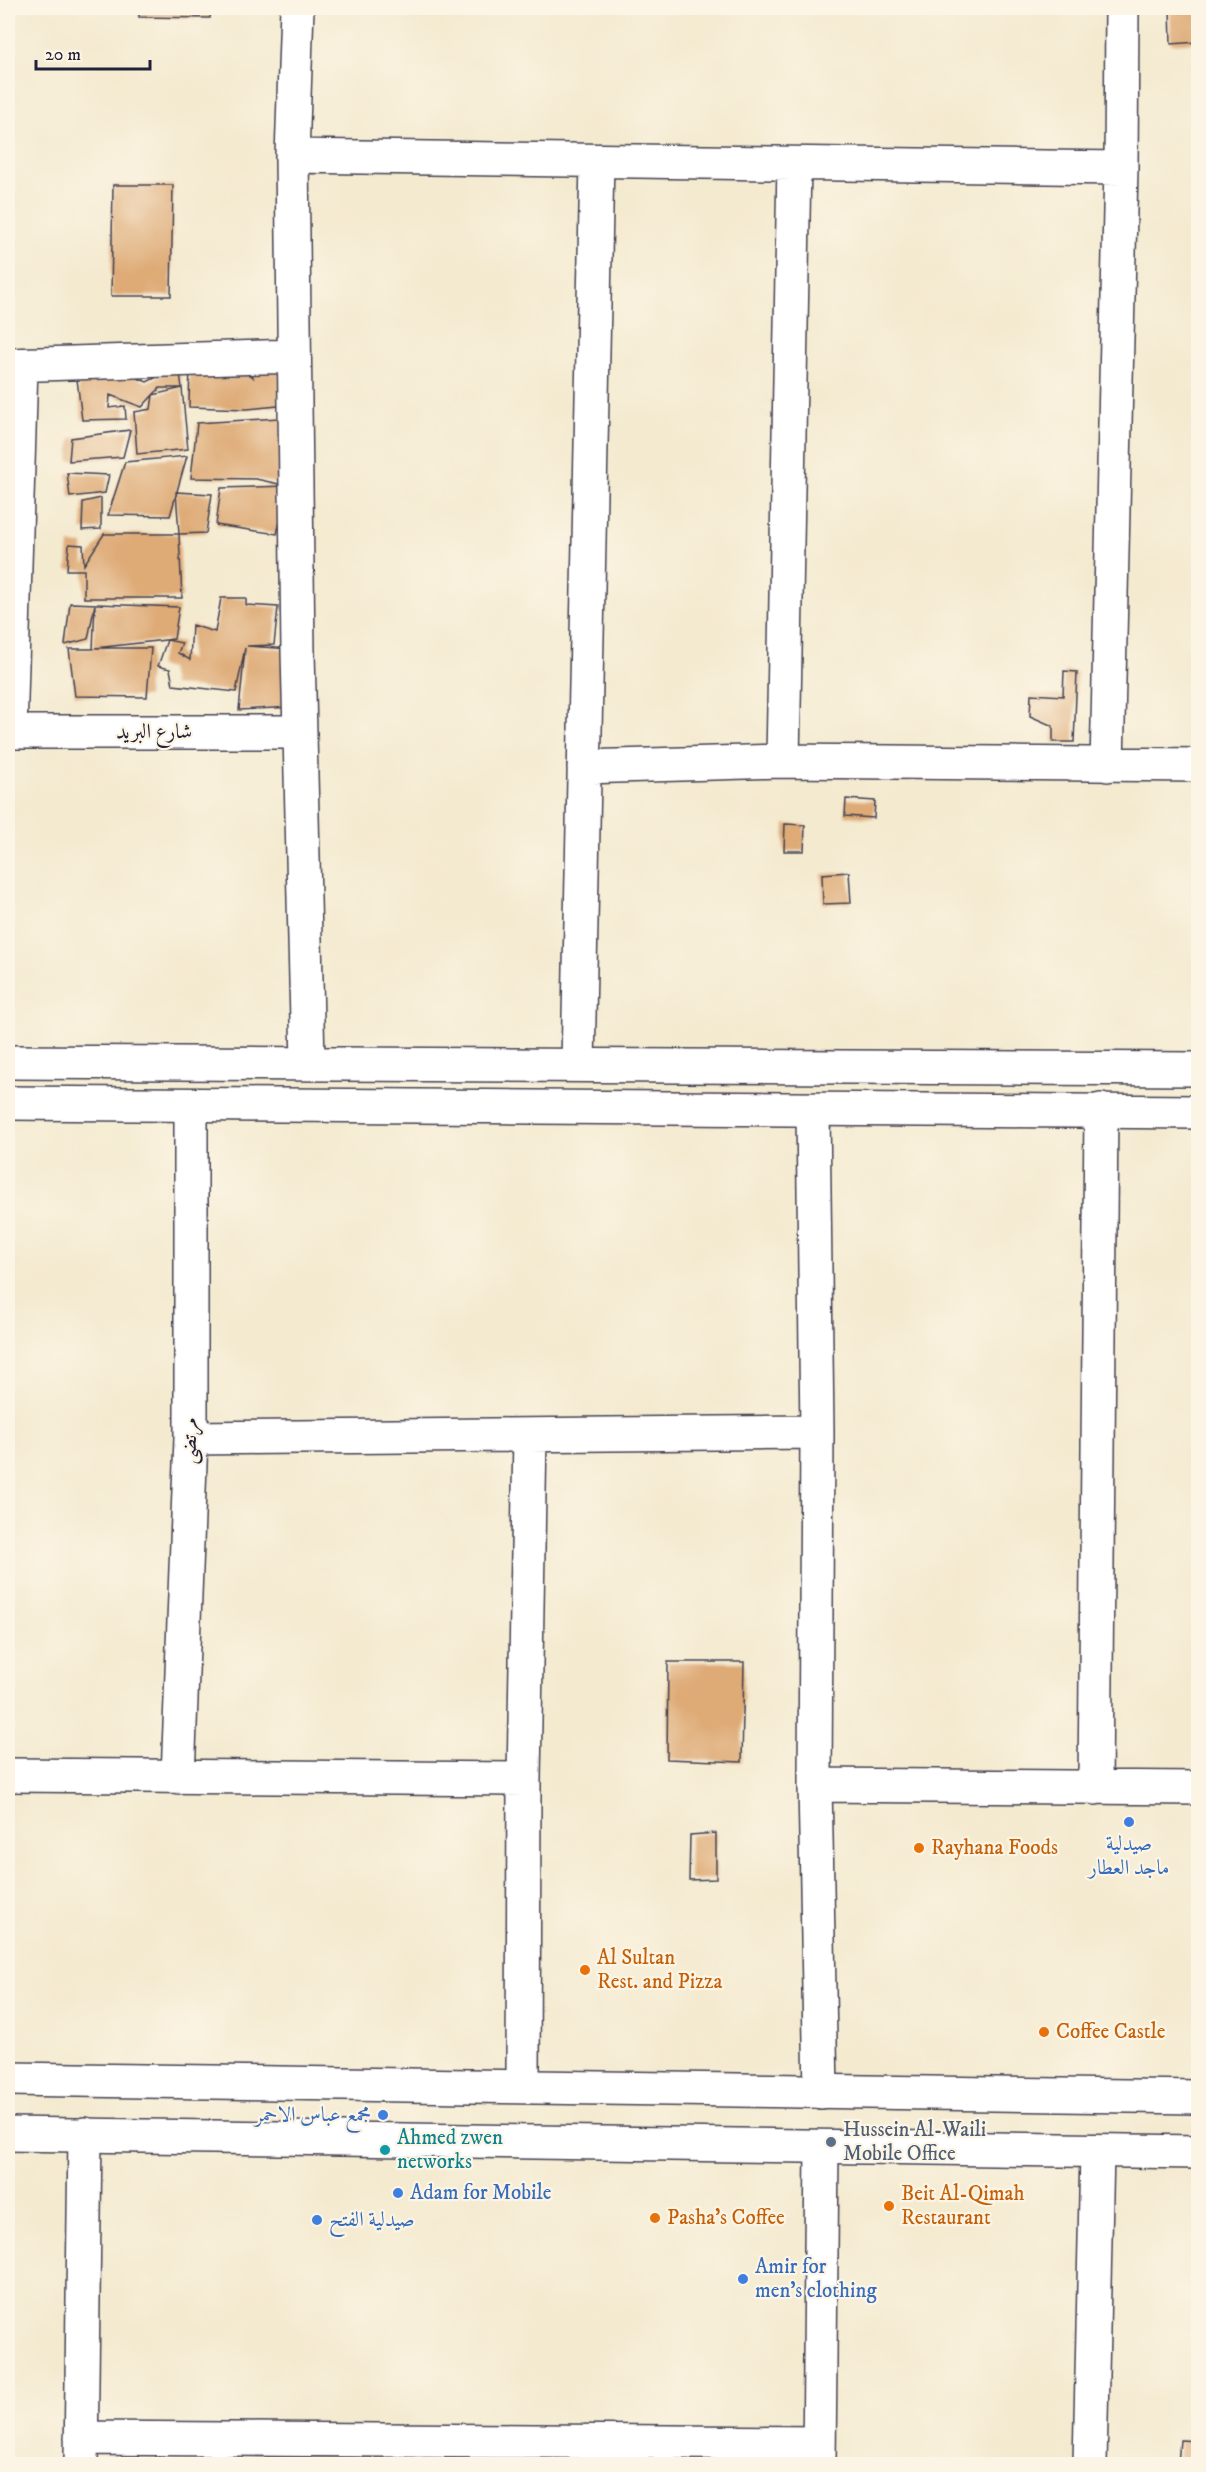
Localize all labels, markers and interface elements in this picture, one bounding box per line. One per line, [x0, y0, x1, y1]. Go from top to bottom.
scale bar [36, 33, 150, 71]
text: 20 m [45, 44, 81, 66]
street label: شارع البريد [116, 719, 192, 749]
street label: مرتضى [177, 1417, 204, 1465]
marker: صيدلية ماجد العطار [1122, 1815, 1136, 1829]
place label: صيدلية ماجد العطار [1087, 1831, 1169, 1881]
place label: Rayhana Foods [931, 1835, 1058, 1861]
marker: Rayhana Foods [912, 1841, 926, 1855]
place label: Al Sultan Rest. and Pizza [597, 1945, 722, 1995]
marker: Al Sultan Rest. and Pizza [578, 1963, 592, 1977]
place label: Coffee Castle [1056, 2019, 1166, 2045]
marker: Coffee Castle [1037, 2025, 1051, 2039]
place label: مجمع عباس الاحمر [253, 2102, 371, 2133]
marker: مجمع عباس الاحمر [376, 2108, 390, 2122]
place label: Hussein Al-Waili Mobile Office [843, 2117, 986, 2167]
place label: Ahmed zwen networks [397, 2125, 503, 2175]
marker: Hussein Al-Waili Mobile Office [824, 2135, 838, 2149]
marker: Ahmed zwen networks [378, 2143, 392, 2157]
place label: Adam for Mobile [410, 2180, 552, 2206]
place label: Beit Al-Qimah Restaurant [901, 2181, 1024, 2231]
marker: Adam for Mobile [391, 2186, 405, 2200]
marker: Beit Al-Qimah Restaurant [882, 2199, 896, 2213]
place label: Pasha's Coffee [667, 2205, 785, 2231]
place label: صيدلية الفتح [329, 2207, 415, 2238]
marker: Pasha's Coffee [648, 2211, 662, 2225]
marker: صيدلية الفتح [310, 2213, 324, 2227]
place label: Amir for men's clothing [755, 2254, 877, 2304]
marker: Amir for men's clothing [736, 2272, 750, 2286]

